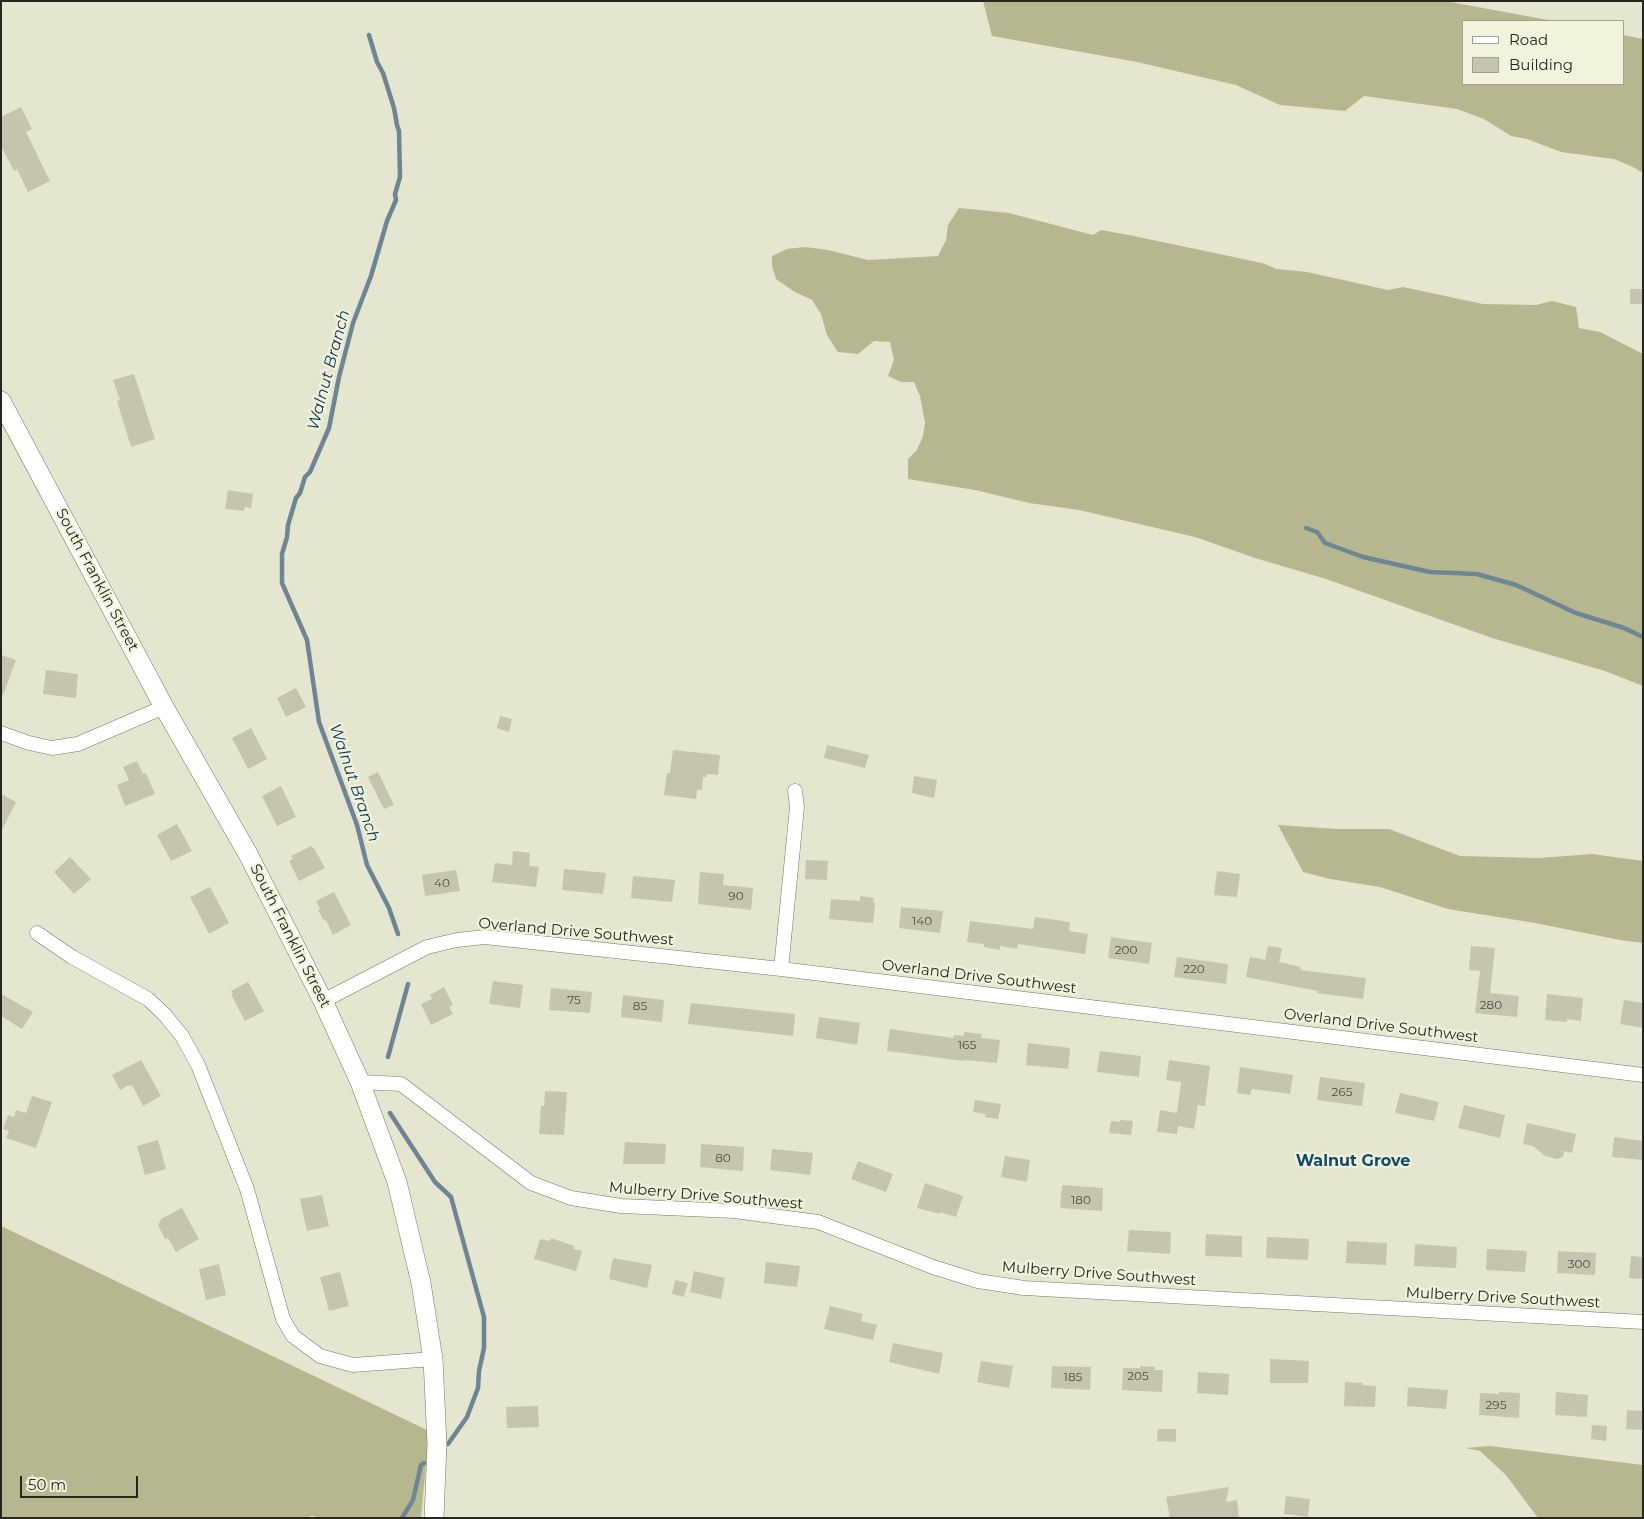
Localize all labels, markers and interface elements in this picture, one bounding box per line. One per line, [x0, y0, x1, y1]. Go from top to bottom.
legend [1462, 20, 1624, 85]
text: Road [1509, 30, 1548, 49]
text: Building [1509, 55, 1573, 74]
water label: Walnut Branch [304, 308, 354, 432]
street label: South Franklin Street [52, 506, 142, 654]
water label: Walnut Branch [325, 721, 383, 845]
street label: South Franklin Street [246, 861, 334, 1011]
house number: 40 [434, 876, 450, 890]
house number: 90 [728, 889, 744, 903]
street label: Overland Drive Southwest [478, 914, 674, 950]
house number: 140 [912, 914, 932, 928]
house number: 200 [1115, 943, 1137, 957]
street label: Overland Drive Southwest [881, 956, 1077, 998]
house number: 220 [1183, 962, 1205, 976]
house number: 75 [567, 993, 581, 1007]
house number: 280 [1480, 998, 1502, 1012]
house number: 85 [633, 999, 647, 1013]
street label: Overland Drive Southwest [1283, 1005, 1479, 1047]
house number: 165 [958, 1038, 976, 1052]
house number: 265 [1332, 1085, 1352, 1099]
house number: 80 [715, 1151, 731, 1165]
district label: Walnut Grove [1296, 1151, 1410, 1171]
street label: Mulberry Drive Southwest [608, 1179, 804, 1213]
house number: 180 [1071, 1193, 1091, 1207]
house number: 300 [1568, 1257, 1590, 1271]
street label: Mulberry Drive Southwest [1001, 1258, 1197, 1290]
street label: Mulberry Drive Southwest [1405, 1284, 1601, 1312]
house number: 205 [1127, 1369, 1149, 1383]
house number: 185 [1064, 1370, 1082, 1384]
house number: 295 [1486, 1398, 1506, 1412]
scale bar [22, 1466, 140, 1498]
text: 50 m [28, 1475, 66, 1494]

